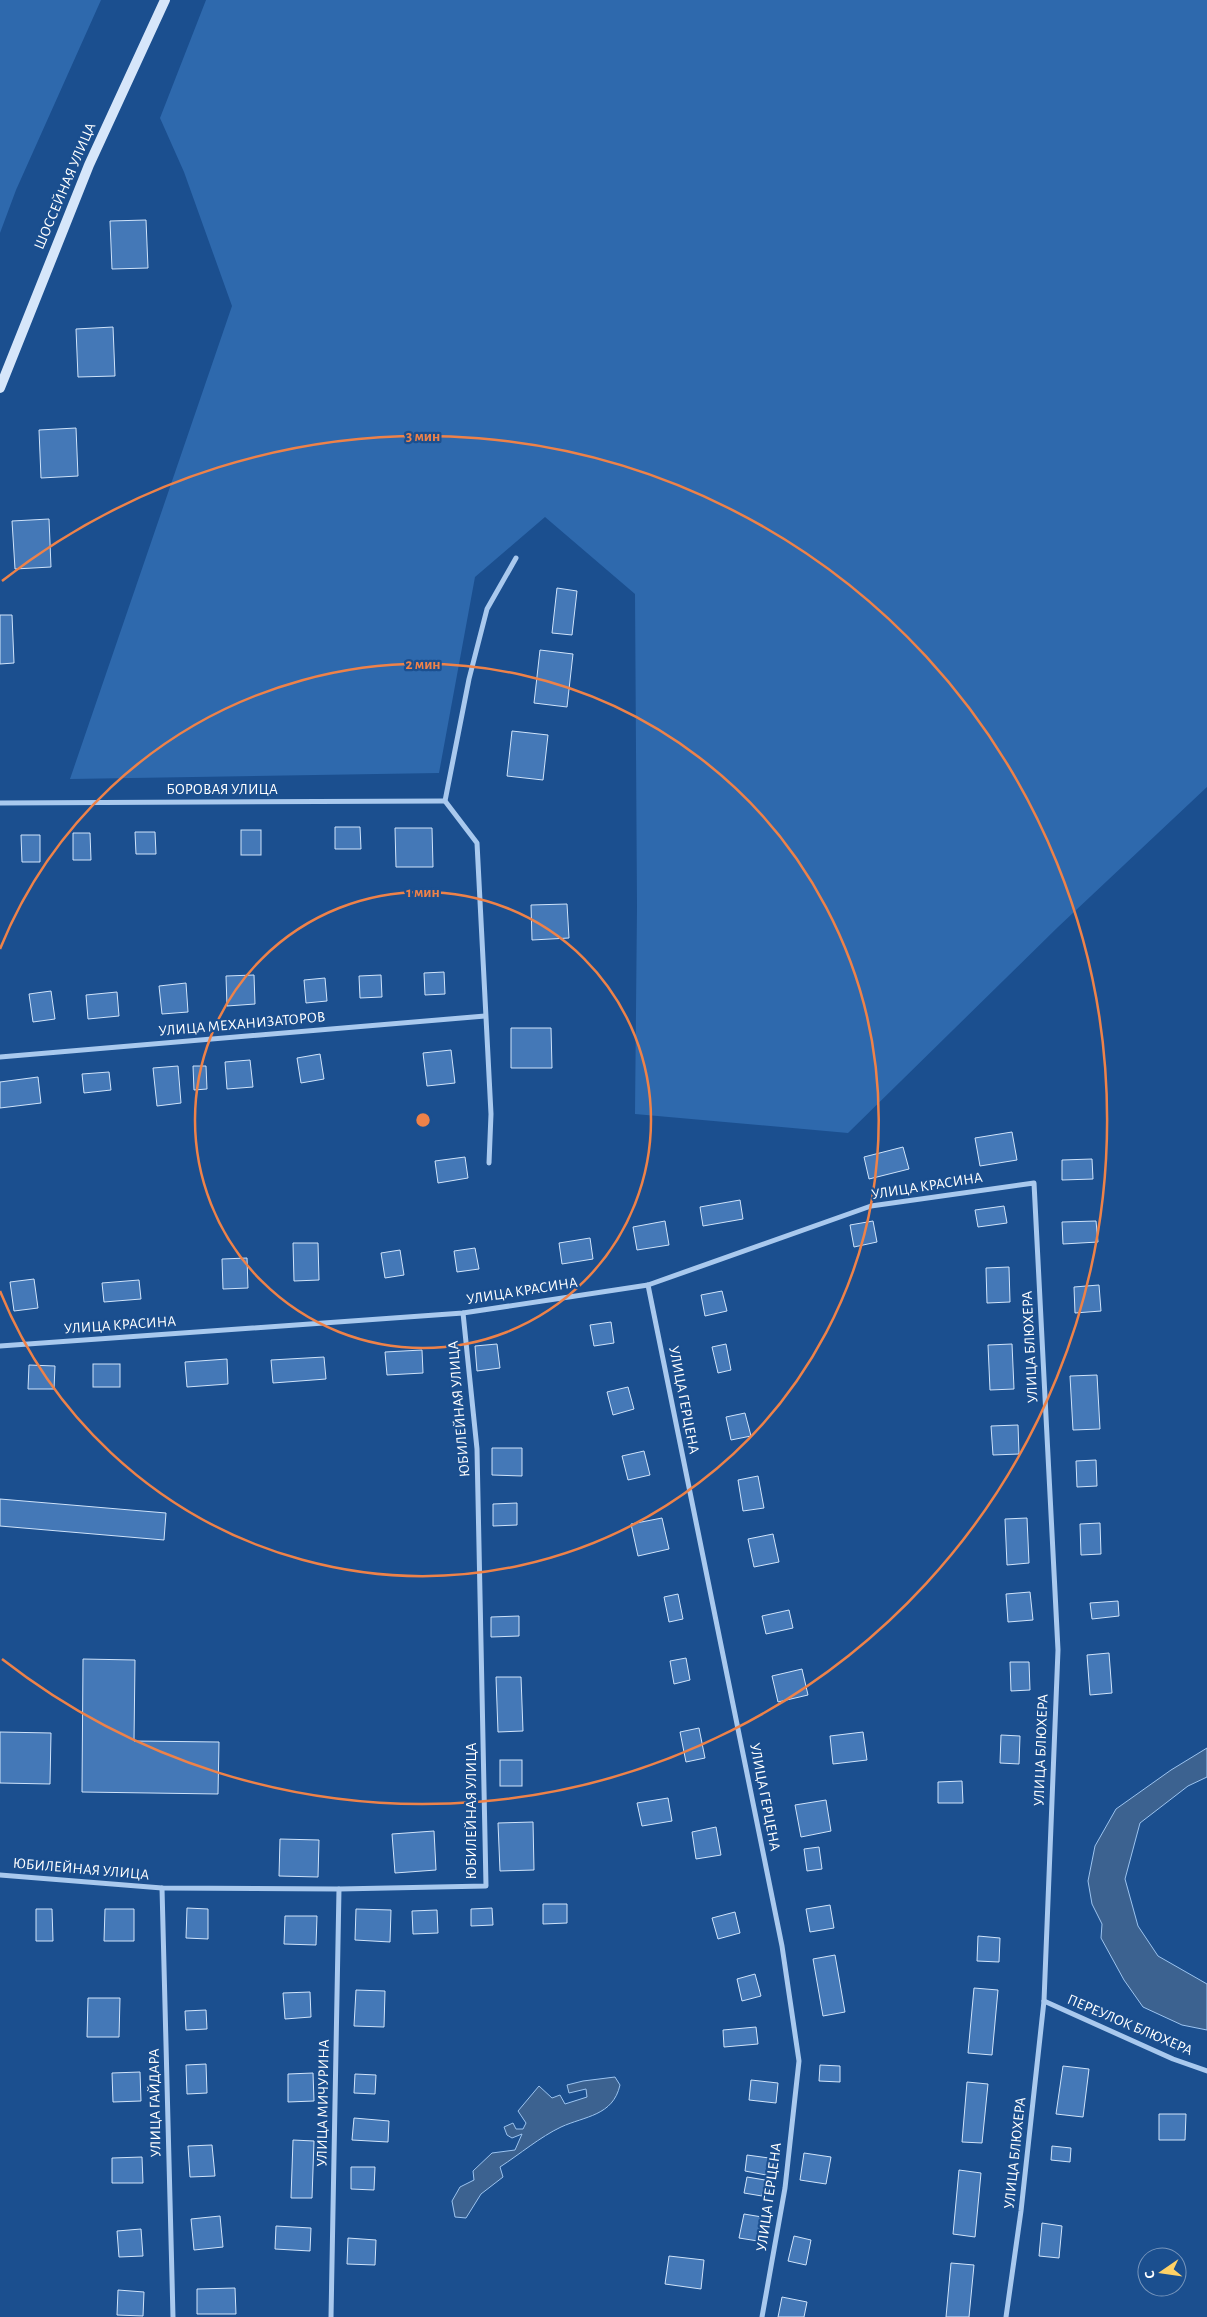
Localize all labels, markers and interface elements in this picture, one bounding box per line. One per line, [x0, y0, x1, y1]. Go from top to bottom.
street label: ШОССЕЙНАЯ УЛИЦА [31, 120, 99, 252]
text: 3 мин [406, 429, 440, 444]
text: 2 мин [405, 657, 441, 672]
street label: БОРОВАЯ УЛИЦА [166, 782, 278, 797]
text: 1 мин [406, 885, 440, 900]
street label: УЛИЦА МЕХАНИЗАТОРОВ [158, 1009, 326, 1039]
centre of rings [414, 1111, 432, 1129]
street label: УЛИЦА КРАСИНА [870, 1170, 984, 1202]
street label: УЛИЦА КРАСИНА [465, 1275, 579, 1307]
street label: УЛИЦА БЛЮХЕРА [1020, 1290, 1040, 1403]
street label: УЛИЦА КРАСИНА [63, 1314, 177, 1336]
street label: ЮБИЛЕЙНАЯ УЛИЦА [446, 1340, 472, 1478]
street label: УЛИЦА ГЕРЦЕНА [666, 1345, 702, 1455]
street label: УЛИЦА БЛЮХЕРА [1032, 1693, 1050, 1806]
street label: ЮБИЛЕЙНАЯ УЛИЦА [464, 1742, 479, 1879]
street label: УЛИЦА ГЕРЦЕНА [747, 1742, 783, 1852]
street label: ЮБИЛЕЙНАЯ УЛИЦА [12, 1856, 150, 1882]
street label: ПЕРЕУЛОК БЛЮХЕРА [1065, 1992, 1195, 2058]
street label: УЛИЦА МИЧУРИНА [314, 2039, 332, 2167]
street label: УЛИЦА ГАЙДАРА [147, 2048, 163, 2158]
street label: УЛИЦА БЛЮХЕРА [1002, 2096, 1028, 2210]
street label: УЛИЦА ГЕРЦЕНА [754, 2141, 784, 2252]
north arrow [1137, 2247, 1187, 2297]
text: С [1143, 2269, 1158, 2280]

